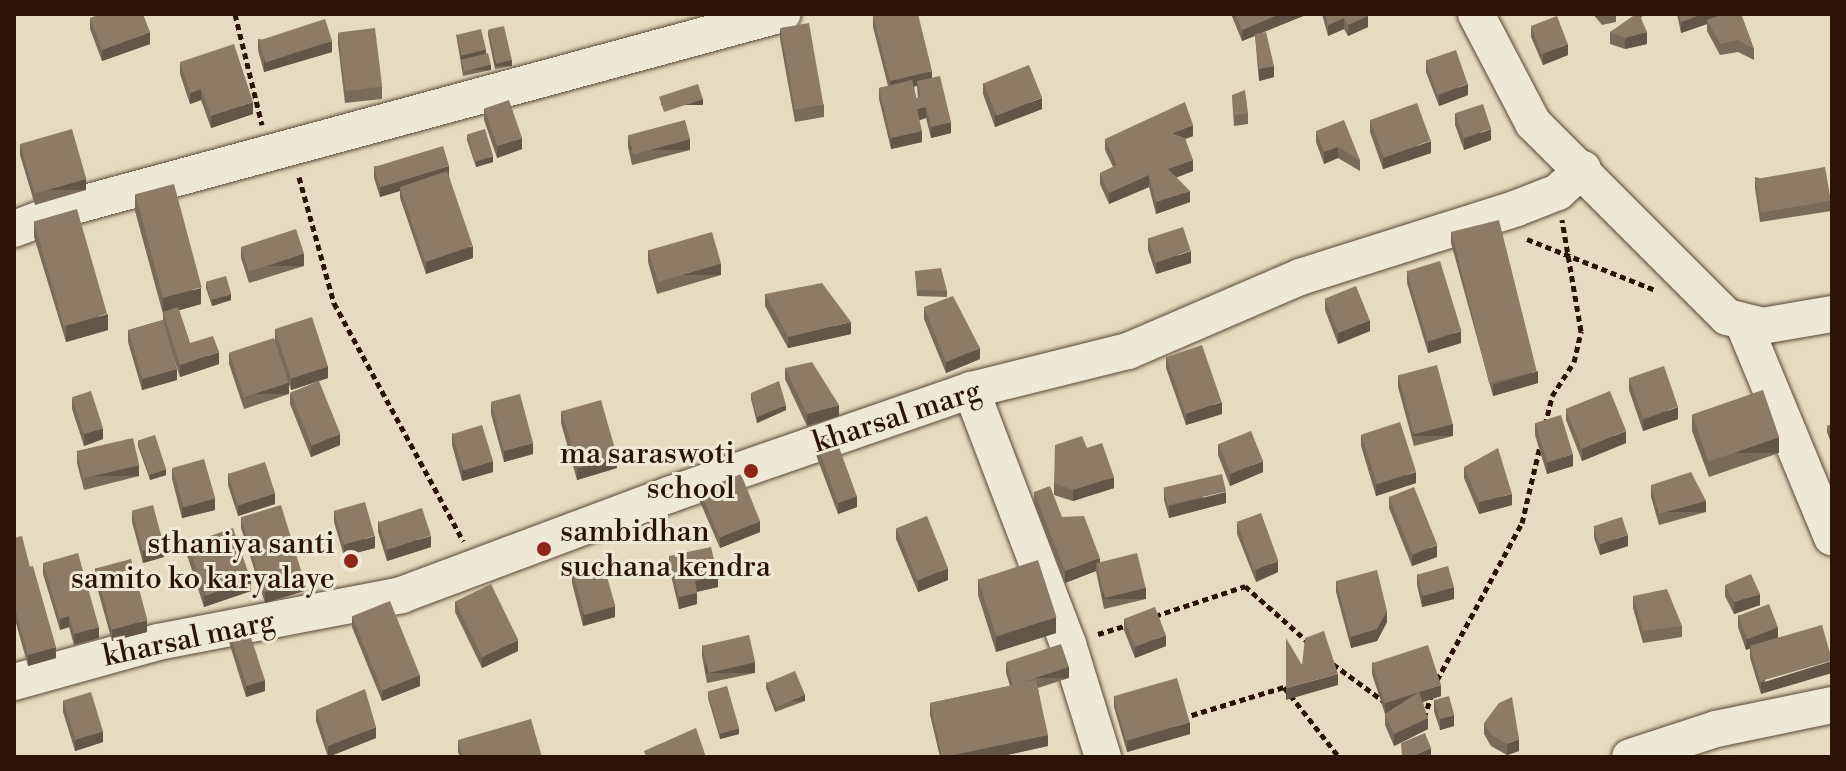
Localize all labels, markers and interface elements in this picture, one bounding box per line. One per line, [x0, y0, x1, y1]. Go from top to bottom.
street label: kharsal marg [808, 373, 986, 461]
place label: ma saraswoti school [560, 436, 735, 506]
marker: ma saraswoti school [742, 462, 760, 480]
place label: sambidhan suchana kendra [560, 514, 771, 584]
place label: sthaniya santi samito ko karyalaye [71, 526, 335, 596]
marker: sambidhan suchana kendra [535, 540, 553, 558]
marker: sthaniya santi samito ko karyalaye [342, 552, 360, 570]
street label: kharsal marg [100, 603, 278, 675]

